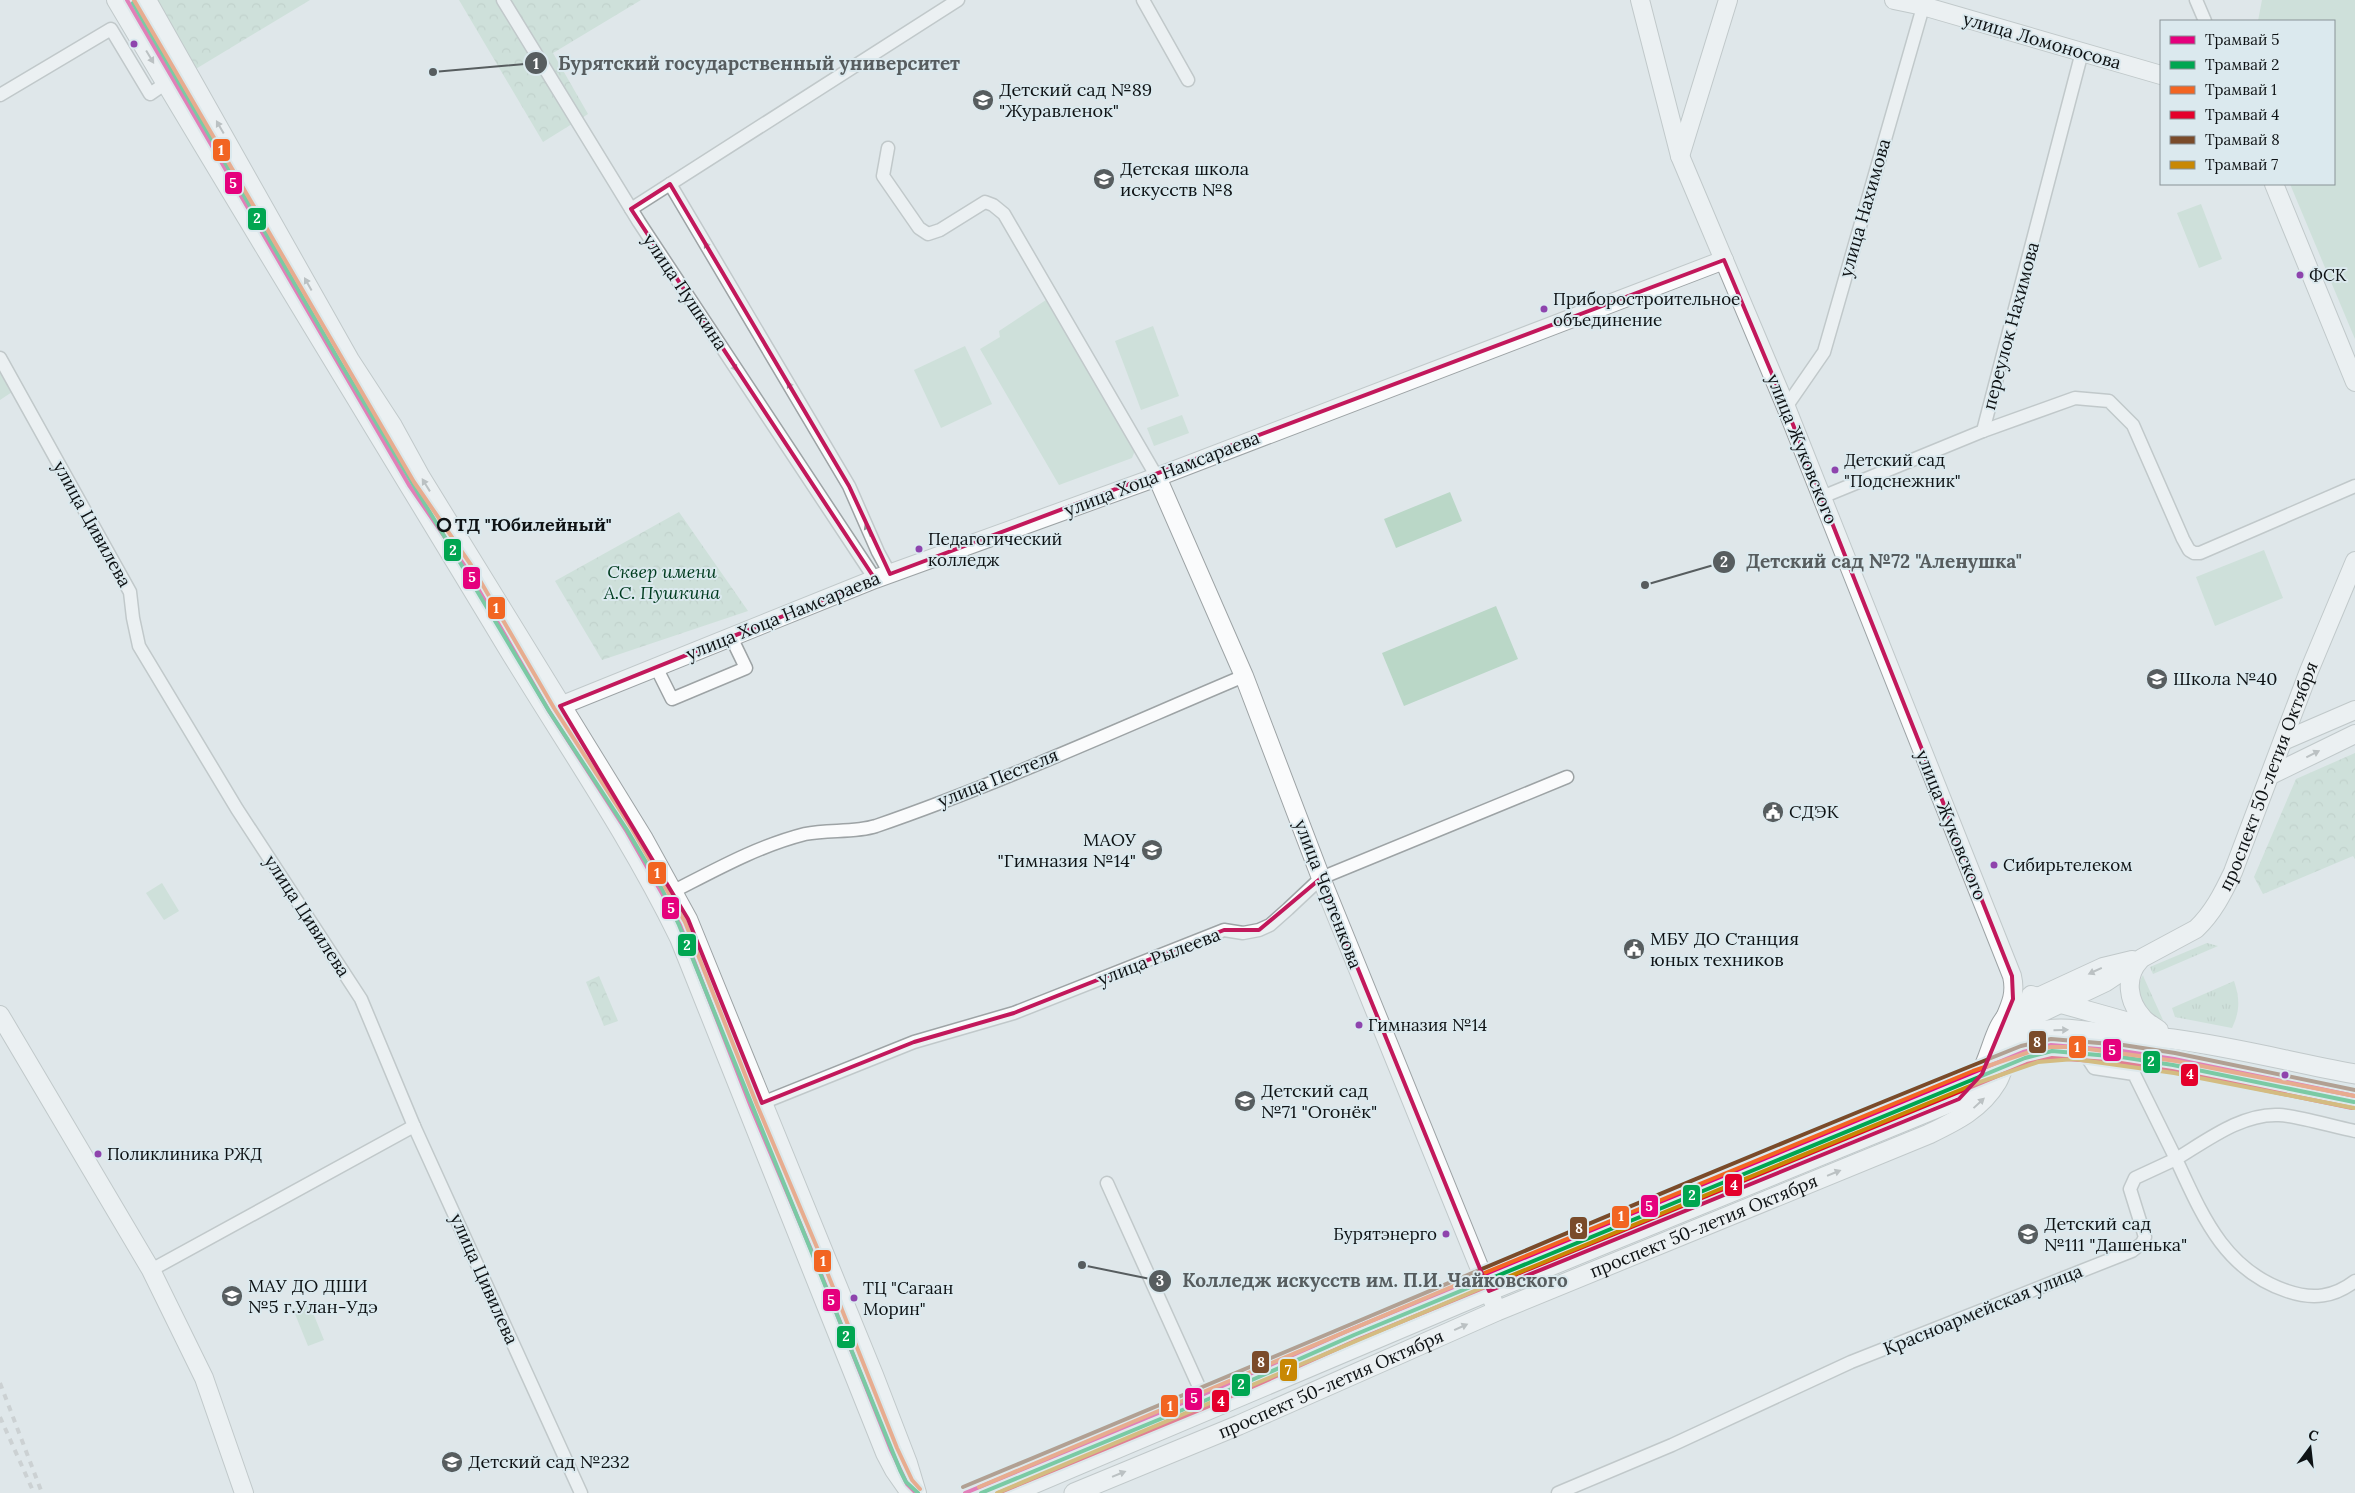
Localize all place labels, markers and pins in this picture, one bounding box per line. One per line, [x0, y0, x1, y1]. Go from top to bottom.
unlabelled marker [129, 39, 139, 49]
callout: Бурятский государственный университет [523, 46, 970, 80]
place label: Детский сад №89 "Журавленок" [999, 78, 1152, 122]
school or university icon: Детский сад №89 "Журавленок" [971, 88, 995, 112]
place label: Детская школа искусств №8 [1120, 157, 1249, 201]
school or university icon: Детская школа искусств №8 [1092, 167, 1116, 191]
place label: ФСК [2309, 264, 2347, 286]
marker: ФСК [2295, 270, 2305, 280]
place label: Приборостроительное объединение [1553, 288, 1740, 331]
marker: Приборостроительное объединение [1539, 304, 1549, 314]
place label: Детский сад "Подснежник" [1844, 449, 1961, 492]
marker: Детский сад "Подснежник" [1830, 465, 1840, 475]
place label: ТД "Юбилейный" [455, 513, 612, 536]
marker: ТД "Юбилейный" [437, 518, 451, 532]
place label: Педагогический колледж [928, 528, 1062, 571]
marker: Педагогический колледж [914, 544, 924, 554]
callout: Детский сад №72 "Аленушка" [1711, 545, 2033, 579]
school or university icon: Школа №40 [2145, 667, 2169, 691]
place label: Школа №40 [2173, 667, 2277, 690]
public building icon: СДЭК [1761, 800, 1785, 824]
place label: СДЭК [1789, 800, 1839, 823]
place label: МАОУ "Гимназия №14" [998, 828, 1137, 872]
school or university icon: МАОУ "Гимназия №14" [1140, 838, 1164, 862]
place label: Сибирьтелеком [2003, 854, 2133, 876]
marker: Сибирьтелеком [1989, 860, 1999, 870]
place label: МБУ ДО Станция юных техников [1650, 927, 1799, 971]
public building icon: МБУ ДО Станция юных техников [1622, 937, 1646, 961]
place label: Гимназия №14 [1368, 1014, 1487, 1036]
marker: Гимназия №14 [1354, 1020, 1364, 1030]
unlabelled marker [2280, 1070, 2290, 1080]
place label: Детский сад №71 "Огонёк" [1261, 1079, 1377, 1123]
school or university icon: Детский сад №71 "Огонёк" [1233, 1089, 1257, 1113]
place label: Поликлиника РЖД [107, 1143, 262, 1165]
marker: Поликлиника РЖД [93, 1149, 103, 1159]
place label: Детский сад №111 "Дашенька" [2044, 1212, 2187, 1256]
school or university icon: Детский сад №111 "Дашенька" [2016, 1222, 2040, 1246]
place label: Бурятэнерго [1333, 1223, 1437, 1245]
marker: Бурятэнерго [1441, 1229, 1451, 1239]
callout: Колледж искусств им. П.И. Чайковского [1147, 1264, 1578, 1298]
place label: МАУ ДО ДШИ №5 г.Улан-Удэ [248, 1274, 378, 1318]
place label: ТЦ "Сагаан Морин" [863, 1277, 953, 1320]
school or university icon: МАУ ДО ДШИ №5 г.Улан-Удэ [220, 1284, 244, 1308]
marker: ТЦ "Сагаан Морин" [849, 1293, 859, 1303]
school or university icon: Детский сад №232 [440, 1450, 464, 1474]
place label: Детский сад №232 [468, 1450, 630, 1473]

